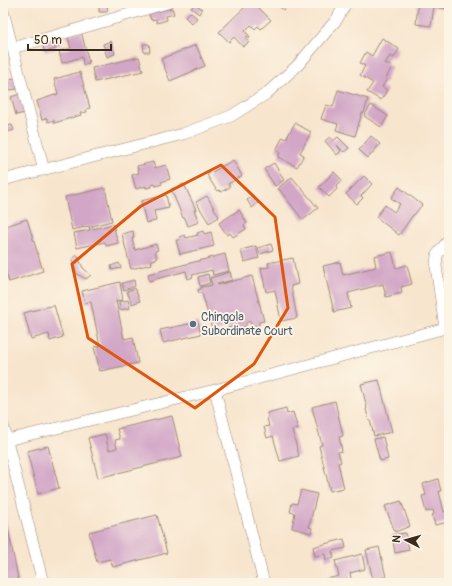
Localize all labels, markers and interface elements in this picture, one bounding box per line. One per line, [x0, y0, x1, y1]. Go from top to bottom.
scale bar [28, 26, 111, 52]
text: 50 m [34, 33, 62, 48]
place label: Chingola Subordinate Court [201, 310, 293, 339]
marker: Chingola Subordinate Court [188, 319, 198, 329]
north arrow [386, 520, 426, 560]
text: N [390, 534, 403, 543]

